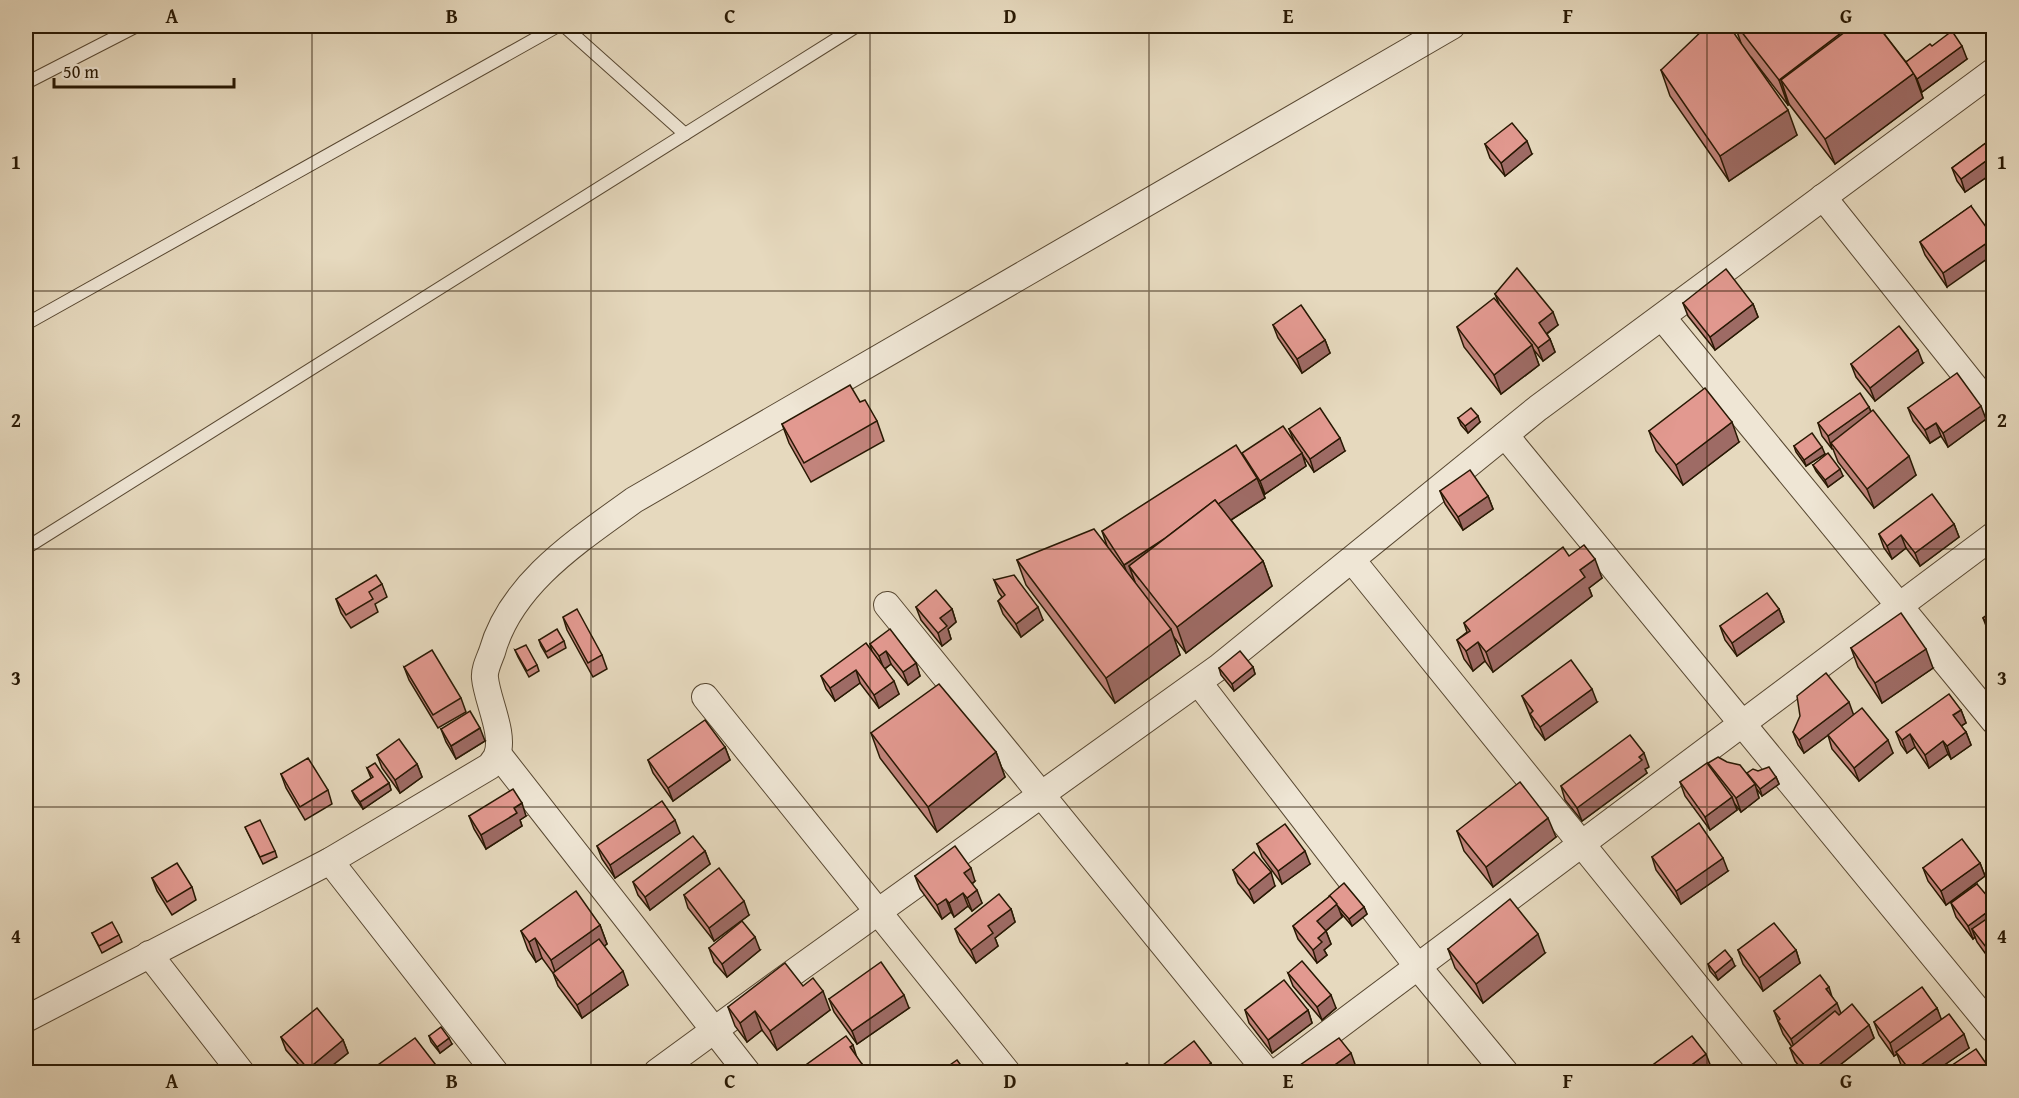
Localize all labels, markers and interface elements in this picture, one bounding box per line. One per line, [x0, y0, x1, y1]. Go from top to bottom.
text: A [166, 1, 179, 30]
text: B [446, 1, 458, 30]
text: C [724, 1, 736, 30]
text: D [1003, 1, 1017, 30]
text: E [1283, 1, 1294, 30]
text: F [1563, 1, 1573, 30]
text: G [1840, 1, 1852, 30]
scale bar [54, 51, 234, 89]
text: 50 m [63, 58, 99, 85]
text: 1 [11, 147, 21, 176]
text: 1 [1997, 147, 2007, 176]
text: 2 [11, 405, 21, 434]
text: 2 [1997, 405, 2007, 434]
text: 3 [11, 663, 21, 692]
text: 3 [1997, 663, 2007, 692]
text: 4 [11, 921, 21, 950]
text: 4 [1997, 921, 2007, 950]
text: A [166, 1066, 179, 1095]
text: B [446, 1066, 458, 1095]
text: C [724, 1066, 736, 1095]
text: D [1003, 1066, 1017, 1095]
text: E [1283, 1066, 1294, 1095]
text: F [1563, 1066, 1573, 1095]
text: G [1840, 1066, 1852, 1095]

